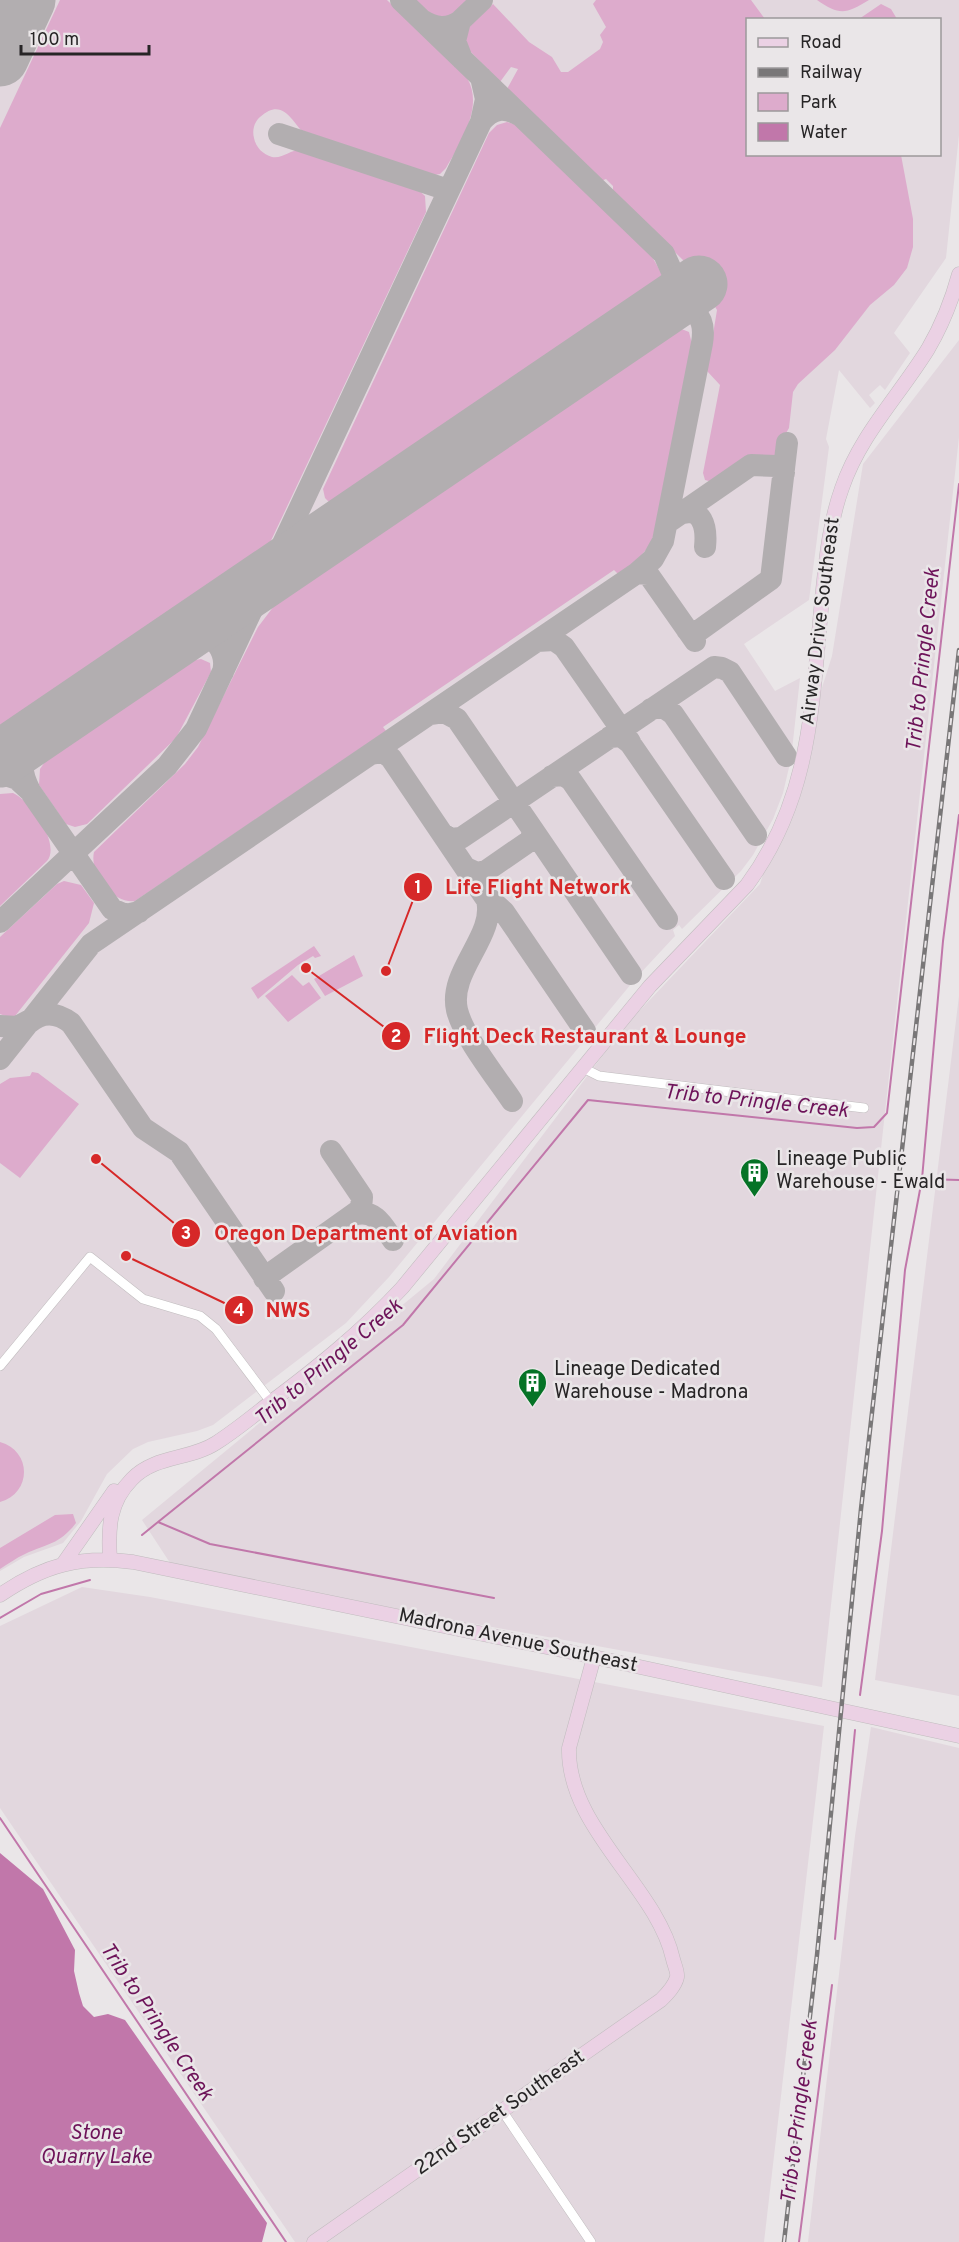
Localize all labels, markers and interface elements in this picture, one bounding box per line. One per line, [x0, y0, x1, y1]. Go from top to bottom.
scale bar [21, 18, 148, 56]
legend [746, 18, 941, 156]
text: 100 m [30, 29, 79, 52]
text: Road [800, 32, 842, 55]
text: Railway [800, 62, 862, 85]
text: Park [800, 92, 837, 115]
text: Water [800, 122, 847, 145]
street label: Airway Drive Southeast [795, 516, 847, 726]
water label: Trib to Pringle Creek [901, 566, 947, 753]
callout: Life Flight Network [403, 867, 643, 906]
text: Life Flight Network [445, 875, 631, 902]
text: 1 [414, 877, 422, 900]
callout: Flight Deck Restaurant & Lounge [381, 1016, 758, 1055]
text: Flight Deck Restaurant & Lounge [423, 1024, 747, 1051]
text: 2 [390, 1026, 402, 1049]
water label: Trib to Pringle Creek [663, 1079, 850, 1125]
place label: Lineage Public Warehouse - Ewald [776, 1147, 945, 1196]
building icon: Lineage Public Warehouse - Ewald [739, 1156, 771, 1198]
callout: Oregon Department of Aviation [171, 1213, 530, 1252]
text: Oregon Department of Aviation [214, 1221, 518, 1248]
text: 3 [181, 1223, 191, 1246]
callout: NWS [224, 1290, 323, 1329]
water label: Trib to Pringle Creek [249, 1293, 409, 1433]
text: NWS [265, 1298, 311, 1325]
text: 4 [233, 1300, 245, 1323]
place label: Lineage Dedicated Warehouse - Madrona [554, 1357, 748, 1406]
building icon: Lineage Dedicated Warehouse - Madrona [517, 1366, 549, 1408]
street label: Madrona Avenue Southeast [396, 1603, 640, 1679]
water label: Trib to Pringle Creek [93, 1938, 219, 2107]
water label: Trib to Pringle Creek [775, 2018, 825, 2206]
street label: 22nd Street Southeast [410, 2044, 590, 2182]
water label: Stone Quarry Lake [40, 2120, 153, 2171]

